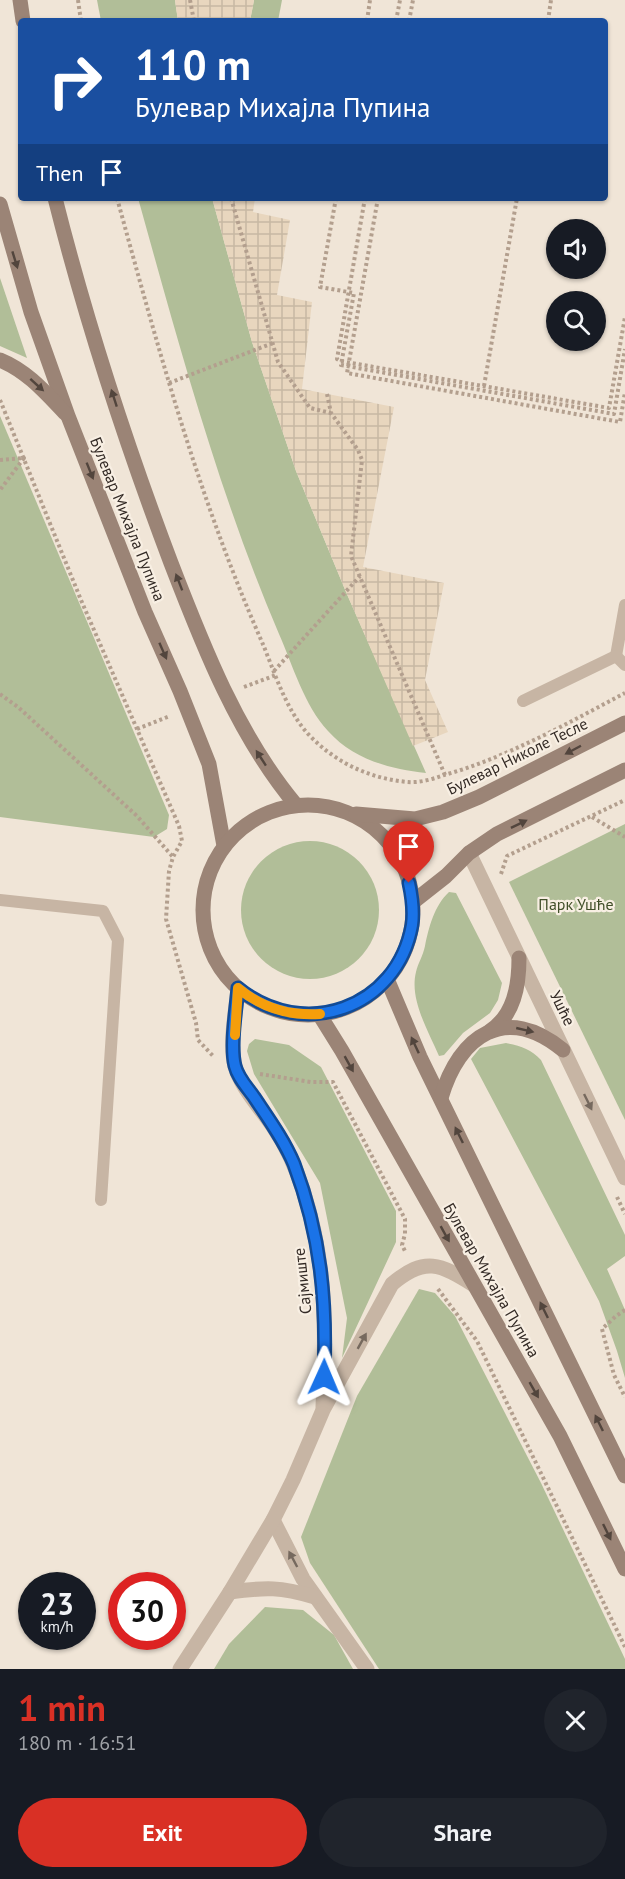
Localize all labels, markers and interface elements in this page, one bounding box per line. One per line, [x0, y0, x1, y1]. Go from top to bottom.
text: 110 m [135, 37, 251, 92]
icon: right [36, 42, 114, 120]
text: Булевар Михајла Пупина [135, 90, 430, 124]
icon: arrive [95, 156, 128, 189]
text: Then [36, 159, 83, 187]
map controls [546, 219, 606, 351]
button: sound [546, 219, 606, 279]
one-way arrow [11, 251, 20, 269]
button: search [546, 291, 606, 351]
one-way arrow [29, 378, 45, 391]
one-way arrow [109, 389, 118, 407]
street label: Булевар Михајла Пупина [86, 434, 170, 604]
one-way arrow [85, 462, 95, 480]
one-way arrow [173, 573, 183, 591]
one-way arrow [158, 643, 168, 661]
street label: Булевар Николе Тесле [443, 713, 591, 799]
one-way arrow [564, 745, 581, 755]
one-way arrow [255, 750, 266, 767]
one-way arrow [511, 819, 528, 828]
pin [383, 821, 434, 883]
icon: arrive [392, 830, 425, 863]
park label: Парк Ушће [538, 894, 614, 914]
street label: Ушће [546, 987, 580, 1029]
one-way arrow [516, 1026, 535, 1035]
one-way arrow [410, 1037, 419, 1054]
one-way arrow [344, 1056, 355, 1072]
one-way arrow [584, 1094, 593, 1111]
one-way arrow [454, 1126, 464, 1144]
street label: Булевар Михајла Пупина [440, 1199, 544, 1361]
one-way arrow [440, 1226, 450, 1243]
street label: Сајмиште [289, 1247, 315, 1315]
one-way arrow [540, 1302, 549, 1319]
one-way arrow [356, 1333, 367, 1349]
position arrow [292, 1345, 356, 1409]
one-way arrow [529, 1382, 539, 1399]
one-way arrow [595, 1414, 605, 1432]
one-way arrow [602, 1523, 611, 1540]
one-way arrow [288, 1551, 298, 1568]
speed limit sign: 30 [108, 1572, 186, 1650]
text: 23 [40, 1584, 74, 1623]
text: km/h [41, 1617, 73, 1636]
text: 1 min [18, 1684, 106, 1731]
button: close [544, 1689, 607, 1752]
text: 180 m · 16:51 [18, 1730, 136, 1756]
button: Exit [18, 1798, 307, 1867]
button: Share [319, 1798, 607, 1867]

